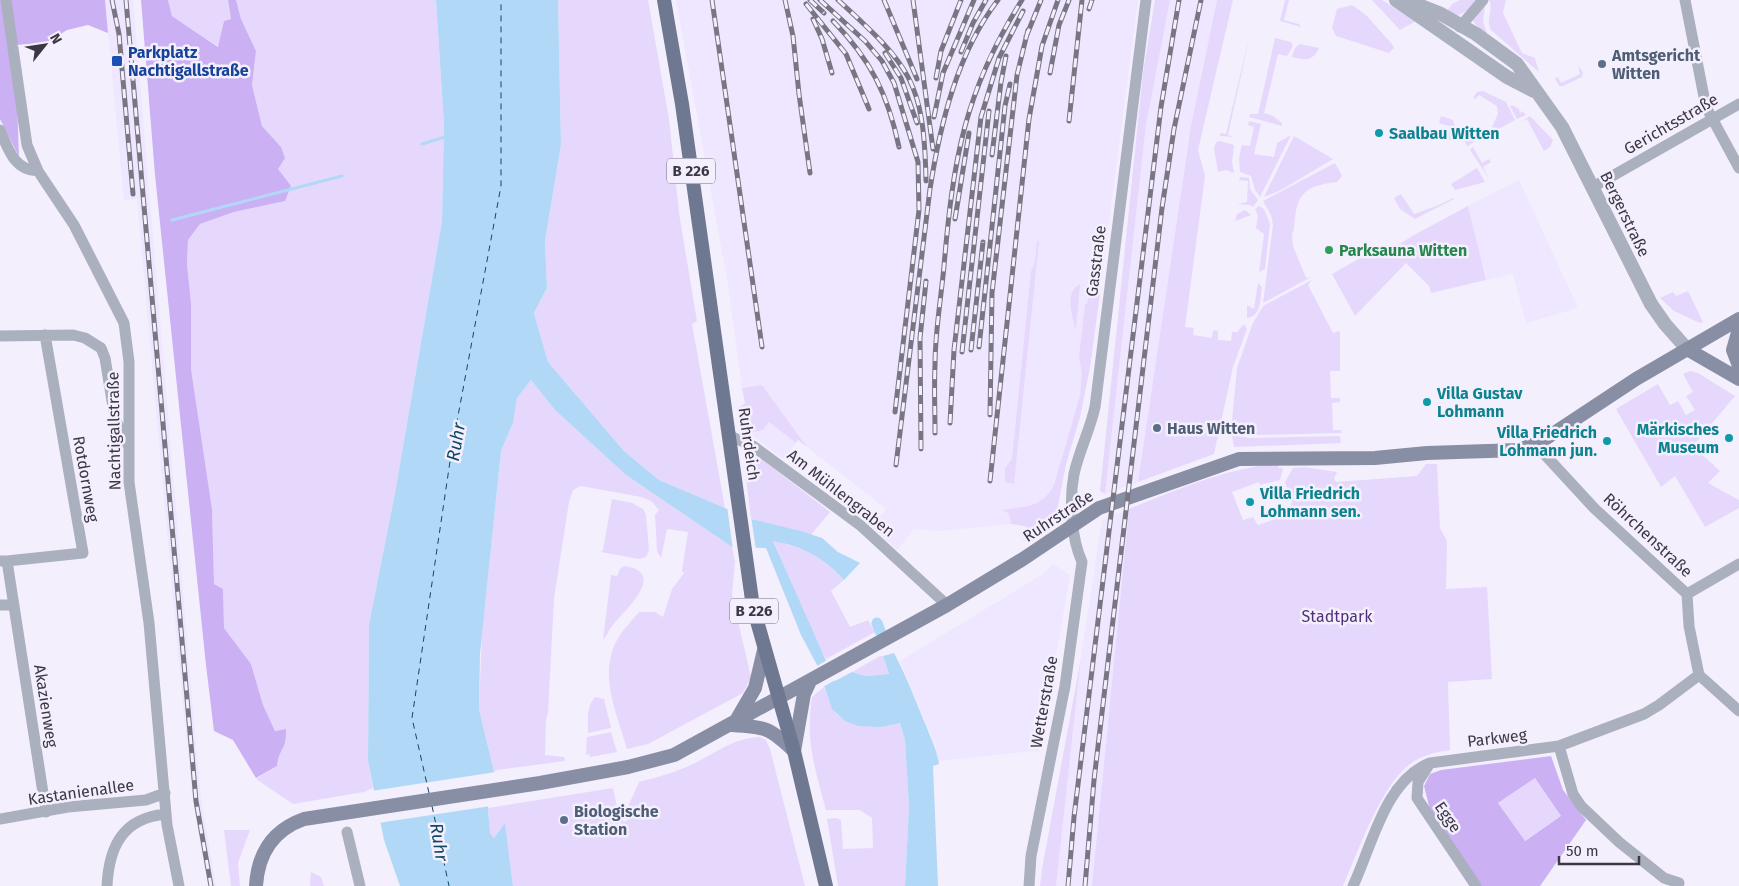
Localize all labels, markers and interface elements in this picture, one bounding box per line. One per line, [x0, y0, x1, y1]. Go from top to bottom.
north arrow [20, 20, 70, 70]
text: N [46, 30, 66, 47]
place label: Parkplatz Nachtigallstraße [128, 43, 249, 80]
place label: Amtsgericht Witten [1611, 46, 1701, 83]
marker: Parkplatz Nachtigallstraße [110, 54, 124, 68]
marker: Amtsgericht Witten [1596, 58, 1608, 70]
street label: Gerichtsstraße [1621, 89, 1721, 159]
place label: Saalbau Witten [1389, 124, 1500, 143]
marker: Saalbau Witten [1373, 127, 1385, 139]
road number: B 226 [667, 158, 715, 184]
street label: Bergerstraße [1596, 168, 1654, 260]
street label: Gasstraße [1082, 224, 1110, 298]
place label: Parksauna Witten [1339, 241, 1467, 260]
marker: Parksauna Witten [1323, 244, 1335, 256]
street label: Nachtigallstraße [103, 372, 125, 490]
place label: Villa Gustav Lohmann [1436, 384, 1523, 421]
marker: Villa Gustav Lohmann [1421, 396, 1433, 408]
street label: Ruhrdeich [734, 406, 764, 482]
place label: Haus Witten [1167, 419, 1255, 438]
water label: Ruhr [442, 420, 470, 463]
place label: Märkisches Museum [1637, 420, 1719, 457]
marker: Haus Witten [1151, 422, 1163, 434]
place label: Villa Friedrich Lohmann jun. [1496, 423, 1597, 460]
marker: Märkisches Museum [1723, 432, 1735, 444]
street label: Rotdornweg [69, 434, 103, 524]
marker: Villa Friedrich Lohmann jun. [1601, 435, 1613, 447]
street label: Am Mühlengraben [783, 445, 899, 541]
place label: Villa Friedrich Lohmann sen. [1259, 484, 1361, 521]
street label: Ruhrstraße [1019, 486, 1097, 546]
street label: Röhrchenstraße [1600, 489, 1696, 581]
marker: Villa Friedrich Lohmann sen. [1244, 496, 1256, 508]
road number: B 226 [730, 598, 778, 624]
park label: Stadtpark [1302, 607, 1373, 626]
street label: Wetterstraße [1027, 654, 1061, 750]
street label: Akazienweg [30, 663, 62, 750]
street label: Parkweg [1466, 725, 1529, 751]
street label: Kastanienallee [27, 775, 135, 809]
street label: Egge [1431, 798, 1465, 836]
place label: Biologische Station [574, 802, 659, 839]
marker: Biologische Station [558, 814, 570, 826]
water label: Ruhr [425, 821, 453, 864]
scale bar [1559, 834, 1639, 866]
text: 50 m [1566, 842, 1599, 860]

